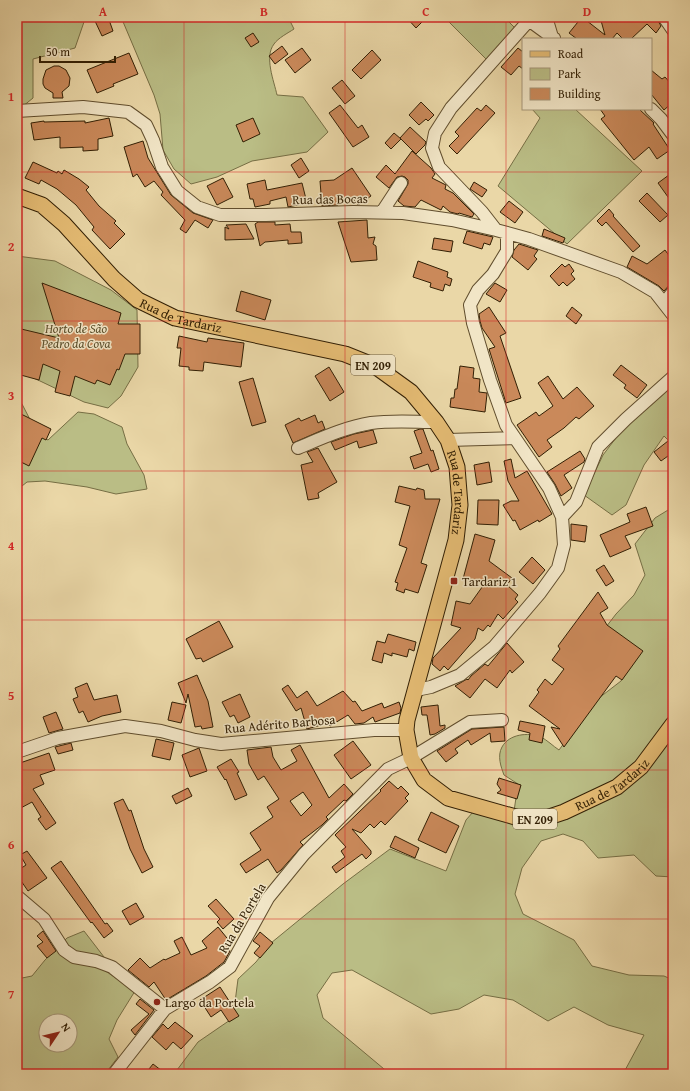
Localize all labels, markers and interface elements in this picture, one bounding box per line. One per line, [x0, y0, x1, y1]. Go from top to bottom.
text: A [99, 2, 108, 21]
text: B [260, 2, 268, 21]
text: C [422, 2, 430, 21]
text: D [583, 2, 591, 21]
scale bar [40, 38, 115, 64]
legend [522, 38, 652, 110]
text: 50 m [46, 43, 70, 60]
text: Road [558, 45, 584, 62]
text: Park [558, 65, 582, 82]
text: Building [558, 85, 601, 102]
text: 1 [8, 87, 14, 106]
street label: Rua das Bocas [292, 189, 368, 209]
text: 2 [8, 237, 15, 256]
street label: Rua de Tardariz [137, 293, 224, 337]
park label: Horto de São Pedro da Cova [40, 319, 111, 353]
road number: EN 209 [351, 355, 395, 375]
text: 3 [8, 386, 14, 405]
street label: Rua de Tardariz [442, 448, 470, 536]
text: 4 [8, 536, 15, 555]
place label: Tardariz 1 [462, 572, 517, 591]
marker: Tardariz 1 [449, 576, 459, 586]
text: 5 [8, 686, 15, 705]
street label: Rua Adérito Barbosa [224, 710, 337, 738]
street label: Rua de Tardariz [571, 754, 654, 815]
road number: EN 209 [513, 809, 557, 829]
text: 6 [8, 835, 15, 854]
street label: Rua da Portela [214, 879, 271, 957]
text: 7 [8, 985, 15, 1004]
place label: Largo da Portela [165, 993, 255, 1012]
marker: Largo da Portela [152, 997, 162, 1007]
north arrow [38, 1013, 78, 1053]
text: N [58, 1020, 75, 1035]

